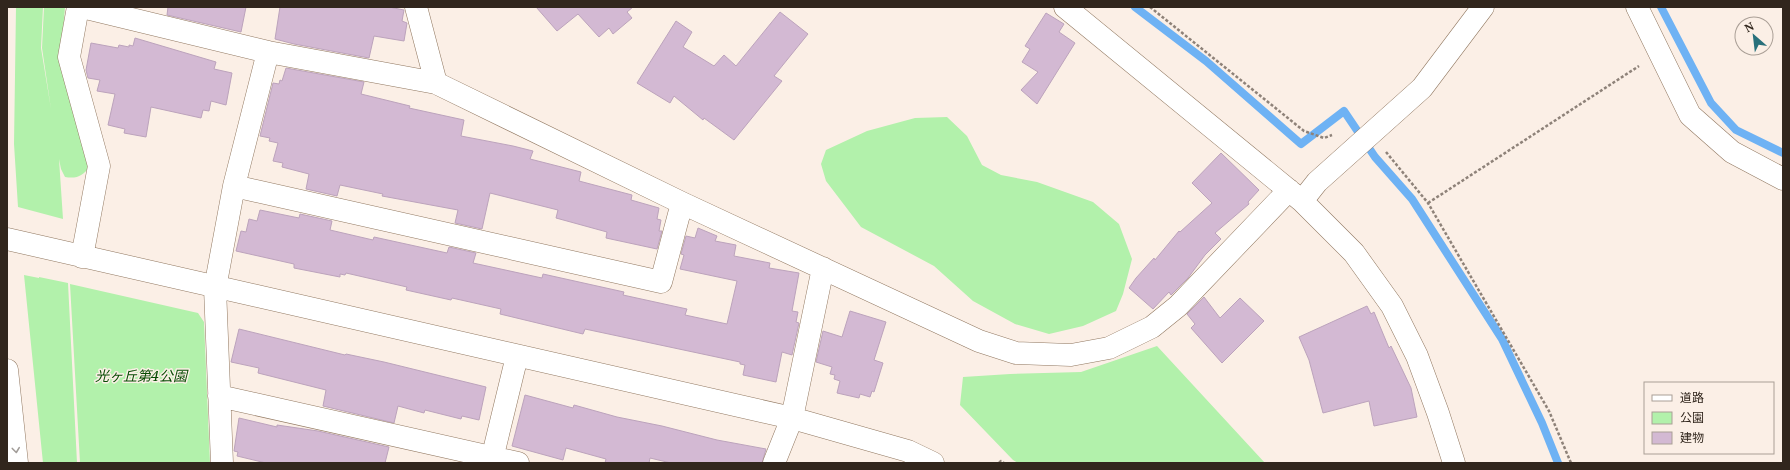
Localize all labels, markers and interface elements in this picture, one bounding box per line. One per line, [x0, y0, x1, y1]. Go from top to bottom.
north arrow [1734, 16, 1774, 56]
text: N [1742, 18, 1757, 35]
park label: 光ヶ丘第4公園 [95, 366, 189, 385]
legend [1644, 382, 1774, 454]
text: 道路 [1680, 389, 1704, 406]
text: 公園 [1680, 409, 1704, 426]
text: 建物 [1680, 429, 1704, 446]
one-way arrow [11, 447, 20, 453]

